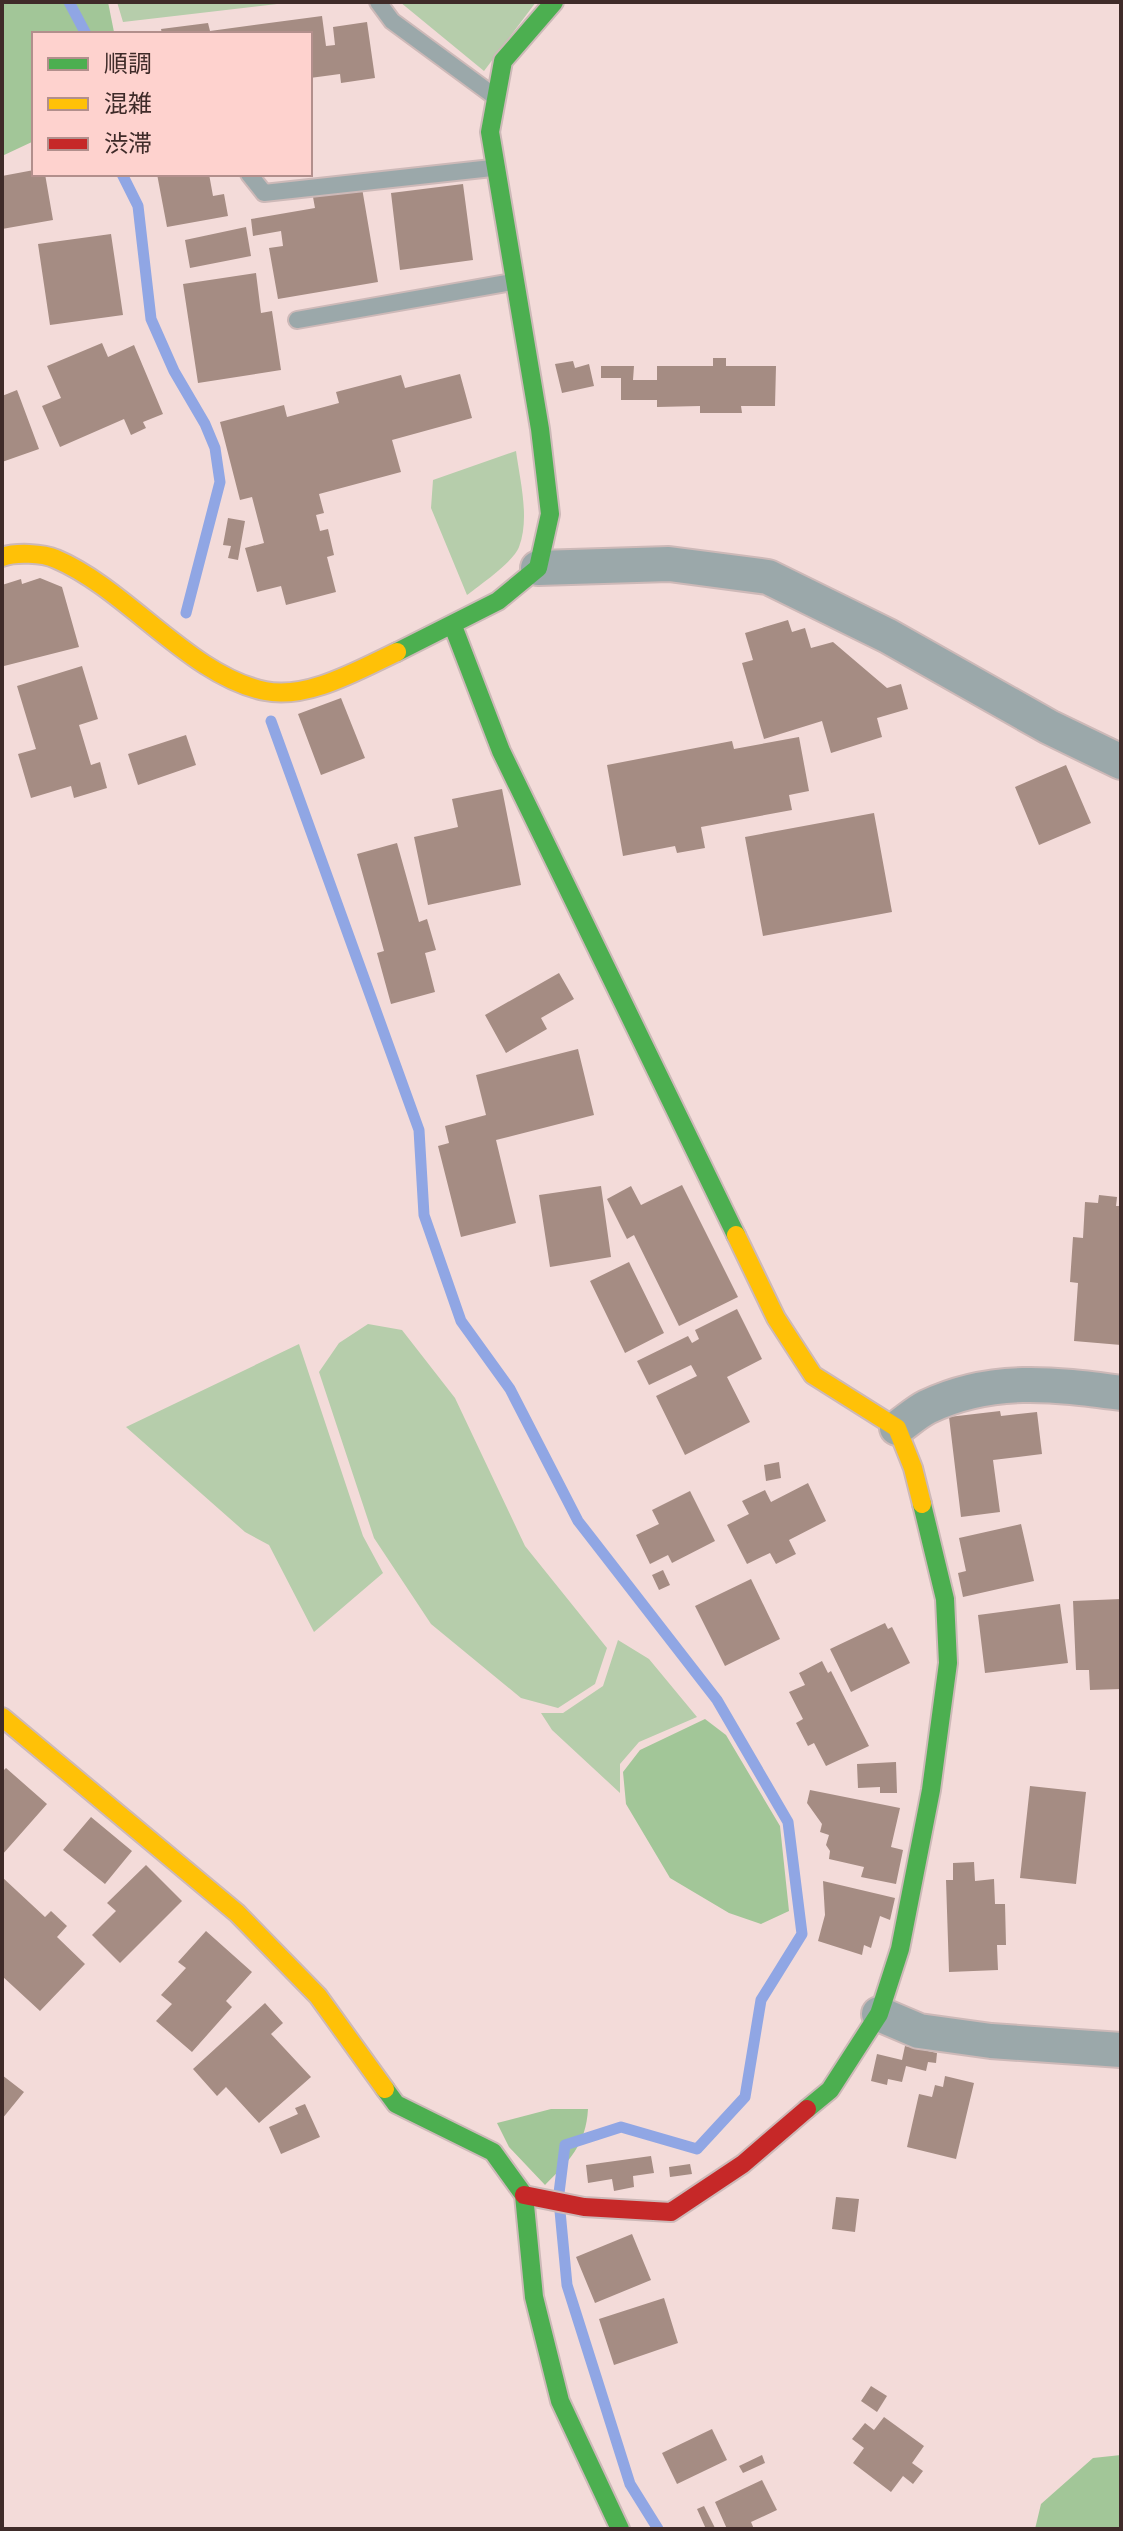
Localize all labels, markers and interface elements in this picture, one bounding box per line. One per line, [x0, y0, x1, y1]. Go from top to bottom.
legend [32, 32, 312, 176]
text: 順調 [104, 50, 152, 77]
text: 混雑 [104, 90, 152, 117]
text: 渋滞 [104, 130, 152, 157]

